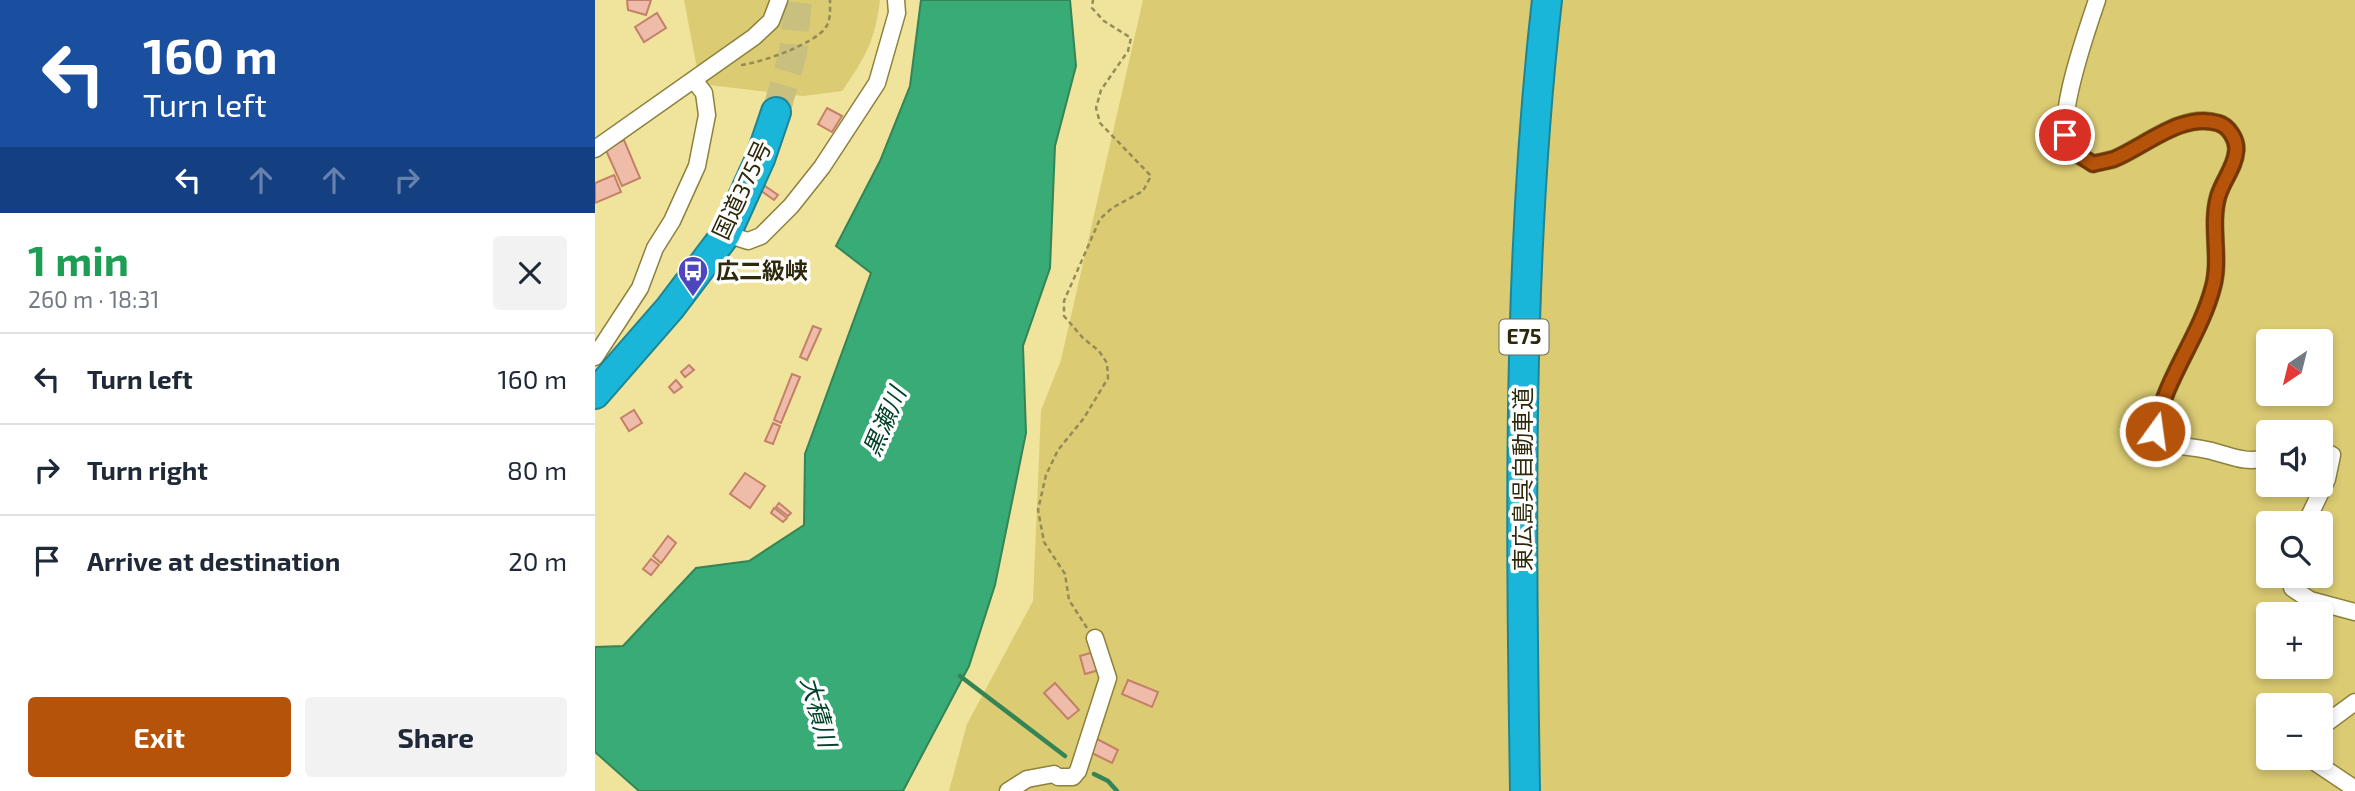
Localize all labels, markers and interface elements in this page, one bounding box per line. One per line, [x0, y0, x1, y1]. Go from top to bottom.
text: 160 m [143, 25, 278, 84]
icon: left [28, 28, 119, 119]
text: Turn left [143, 85, 267, 123]
pin [2035, 105, 2095, 165]
icon: arrive [2046, 116, 2084, 154]
street label: 国道375号 [706, 136, 776, 243]
icon: left [169, 161, 207, 199]
icon: ahead [242, 161, 280, 199]
icon: ahead [315, 161, 353, 199]
icon: right [388, 161, 426, 199]
text: 1 min [28, 234, 129, 284]
button: close [493, 236, 567, 310]
bus stop icon: 広二級峡 [676, 254, 710, 298]
place label: 広二級峡 [716, 256, 808, 284]
text: 260 m · 18:31 [28, 285, 159, 313]
road number: E75 [1499, 320, 1549, 354]
north arrow [2256, 329, 2333, 406]
map controls [2256, 329, 2333, 770]
icon: left [28, 360, 66, 398]
text: Turn left [87, 363, 193, 394]
text: 160 m [498, 363, 567, 394]
water label: 黒瀬川 [856, 380, 912, 460]
street label: 東広島呉自動車道 [1508, 387, 1536, 571]
position arrow [2118, 394, 2192, 468]
button: sound [2256, 420, 2333, 497]
icon: right [28, 451, 66, 489]
text: Turn right [87, 454, 208, 485]
text: 80 m [507, 454, 567, 485]
button: search [2256, 511, 2333, 588]
icon: arrive [28, 542, 66, 580]
text: Arrive at destination [87, 545, 340, 576]
text: 20 m [508, 545, 567, 576]
button: + [2256, 602, 2333, 679]
water label: 大積川 [796, 673, 844, 753]
button: − [2256, 693, 2333, 770]
button: Exit [28, 697, 291, 777]
button: Share [305, 697, 567, 777]

